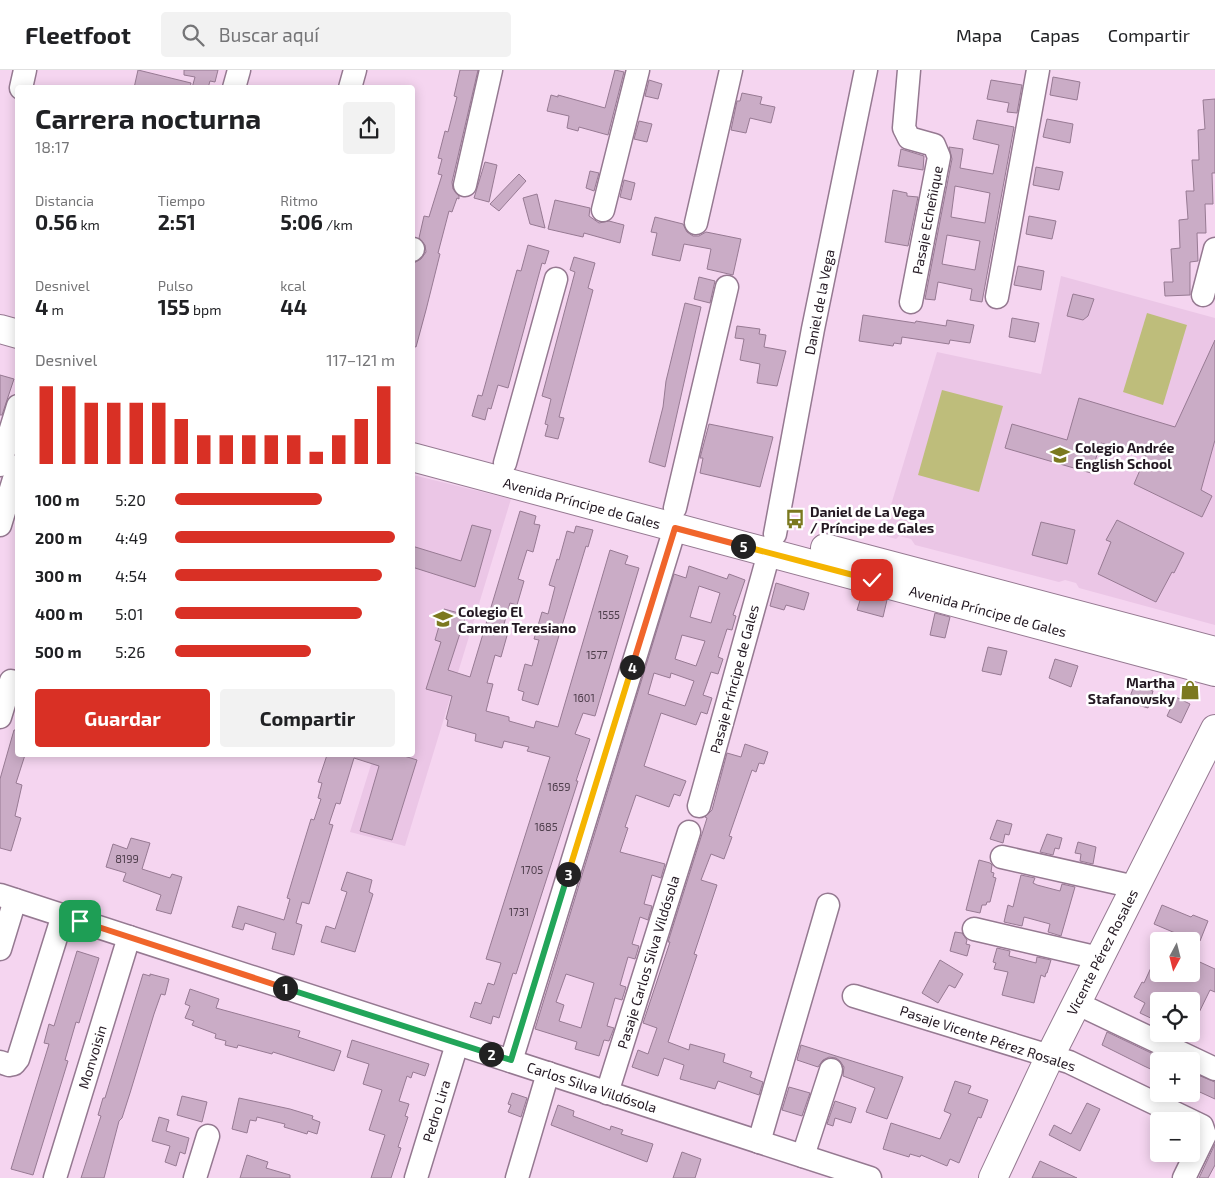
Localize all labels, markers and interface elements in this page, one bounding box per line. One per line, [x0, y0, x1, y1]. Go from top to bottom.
search box [161, 12, 511, 57]
text: Fleetfoot [25, 20, 131, 49]
icon: search [179, 21, 207, 49]
text: Buscar aquí [219, 23, 319, 46]
text: Mapa [956, 24, 1002, 46]
text: Capas [1030, 24, 1080, 46]
text: Compartir [1108, 24, 1190, 46]
text: Carrera nocturna [35, 101, 261, 135]
button: share [343, 102, 395, 154]
text: 18:17 [35, 137, 69, 156]
street label: Pasaje Echeñique [908, 164, 946, 276]
text: Distancia [35, 192, 94, 209]
text: Tiempo [158, 192, 205, 209]
text: Ritmo [280, 192, 318, 209]
text: 0.56 [35, 209, 77, 234]
text: 2:51 [158, 209, 196, 234]
text: 5:06 [280, 209, 323, 234]
text: km [77, 216, 100, 233]
text: /km [323, 216, 353, 233]
street label: Daniel de la Vega [800, 248, 838, 356]
text: Desnivel [35, 277, 90, 294]
text: Pulso [158, 277, 193, 294]
text: kcal [280, 277, 306, 294]
text: 4 [35, 294, 48, 319]
text: 155 [158, 294, 190, 319]
text: 44 [280, 294, 307, 319]
text: m [48, 301, 64, 318]
text: bpm [190, 301, 221, 318]
text: Desnivel [35, 350, 97, 369]
text: 117–121 m [326, 350, 395, 369]
place label: Colegio Andrée English School [1075, 439, 1175, 472]
school or university icon: Colegio Andrée English School [1049, 444, 1071, 466]
street label: Avenida Príncipe de Gales [501, 474, 663, 532]
text: 100 m [35, 490, 80, 509]
text: 5:20 [115, 490, 146, 509]
place label: Daniel de La Vega / Príncipe de Gales [810, 503, 934, 536]
bus stop icon: Daniel de La Vega / Príncipe de Gales [784, 508, 806, 530]
text: 200 m [35, 528, 82, 547]
text: 4:49 [115, 528, 148, 547]
pin: 5 [730, 534, 756, 558]
text: 5 [740, 538, 747, 555]
pin [851, 559, 893, 601]
text: 300 m [35, 566, 82, 585]
text: 4:54 [115, 566, 147, 585]
icon: check [858, 566, 886, 594]
street label: Avenida Príncipe de Gales [907, 582, 1069, 640]
place label: Colegio El Carmen Teresiano [458, 603, 576, 636]
street label: Pasaje Príncipe de Gales [706, 603, 762, 755]
text: 400 m [35, 604, 83, 623]
text: 5:01 [115, 604, 143, 623]
school or university icon: Colegio El Carmen Teresiano [432, 608, 454, 630]
house number: 1555 [598, 608, 620, 621]
text: 500 m [35, 642, 82, 661]
text: 5:26 [115, 642, 146, 661]
house number: 1577 [586, 648, 608, 661]
pin: 4 [620, 654, 644, 680]
text: 4 [628, 659, 637, 676]
place label: Martha Stafanowsky [1088, 674, 1175, 707]
shop icon: Martha Stafanowsky [1179, 679, 1201, 701]
button: Guardar [35, 689, 210, 747]
button: Compartir [220, 689, 395, 747]
house number: 1601 [573, 691, 595, 704]
house number: 1659 [548, 780, 570, 793]
house number: 1685 [534, 820, 558, 833]
house number: 8199 [115, 852, 139, 865]
pin: 3 [556, 862, 580, 886]
house number: 1705 [521, 863, 543, 876]
text: 3 [565, 866, 572, 883]
street label: Pasaje Carlos Silva Vildósola [613, 873, 683, 1051]
street label: Vicente Pérez Rosales [1063, 886, 1141, 1018]
pin [59, 900, 101, 942]
house number: 1731 [509, 905, 529, 918]
icon: arrive [66, 907, 94, 935]
north arrow [1150, 932, 1200, 982]
map controls [1150, 932, 1200, 1162]
pin: 1 [272, 976, 298, 1000]
text: 1 [282, 980, 289, 997]
button: locate [1150, 992, 1200, 1042]
street label: Pasaje Vicente Pérez Rosales [898, 1002, 1078, 1074]
street label: Monvoisin [74, 1023, 110, 1091]
pin: 2 [478, 1042, 504, 1066]
text: 2 [487, 1046, 496, 1063]
button: + [1150, 1052, 1200, 1102]
street label: Carlos Silva Vildósola [525, 1058, 659, 1116]
street label: Pedro Lira [418, 1078, 454, 1144]
button: − [1150, 1112, 1200, 1162]

